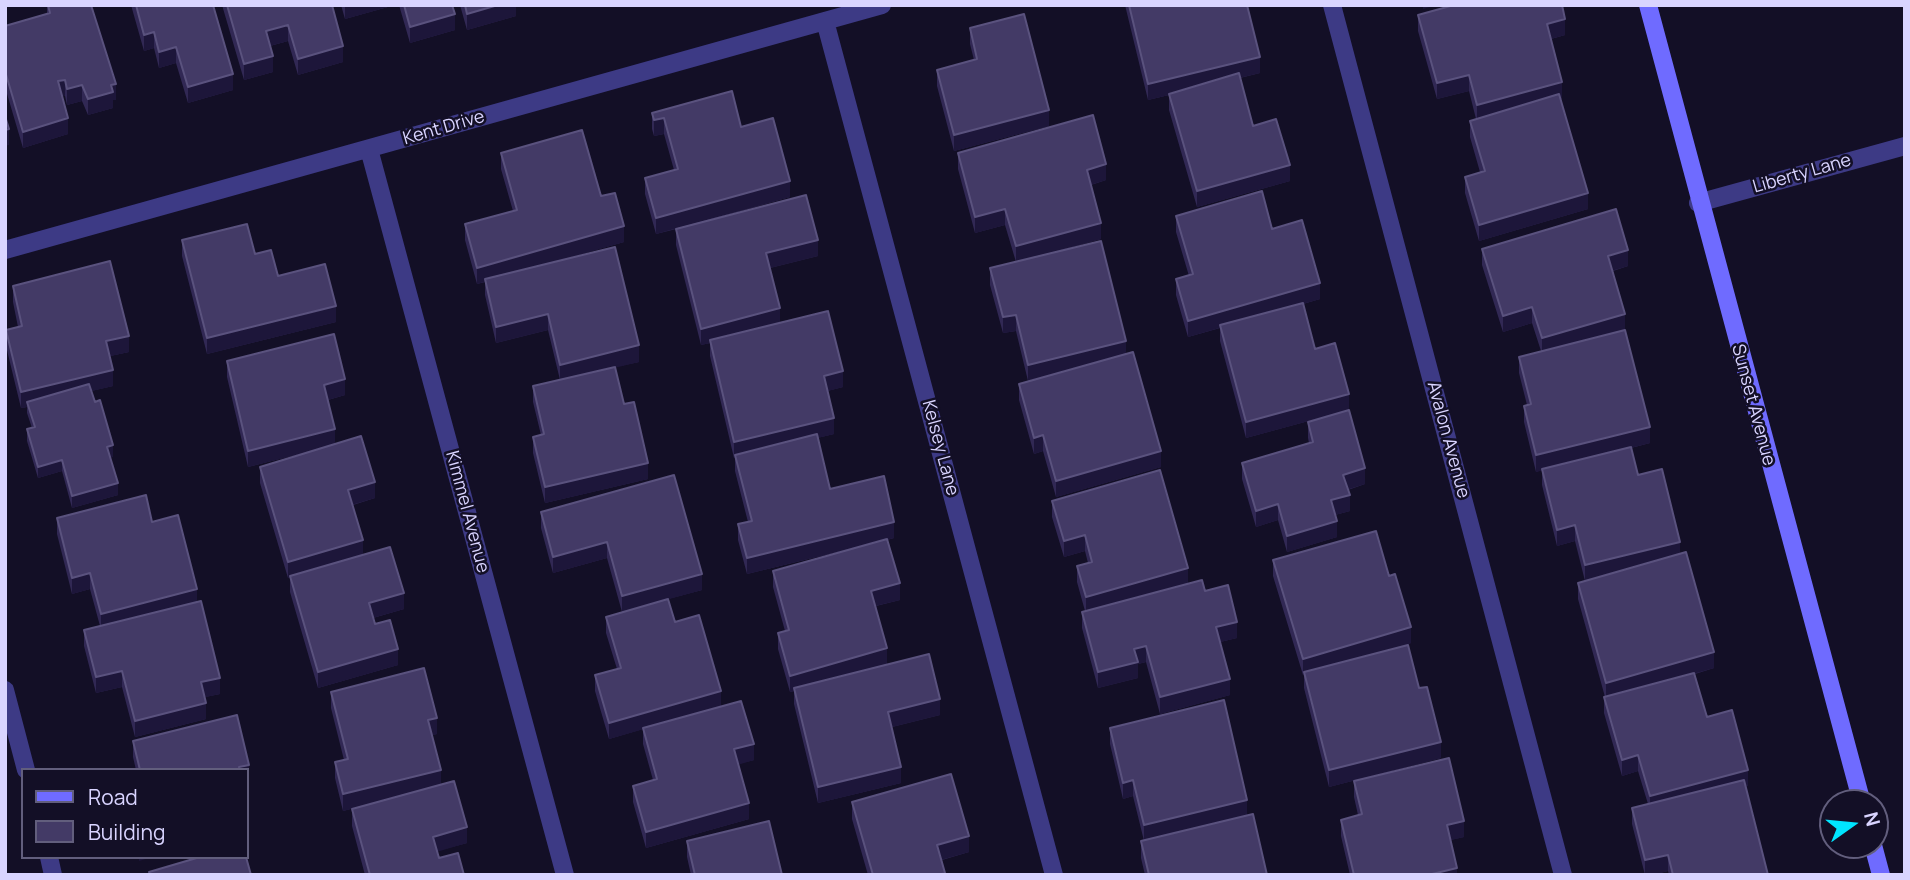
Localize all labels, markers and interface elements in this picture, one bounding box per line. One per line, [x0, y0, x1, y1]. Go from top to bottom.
street label: Kent Drive [401, 106, 487, 150]
street label: Liberty Lane [1750, 150, 1854, 198]
street label: Sunset Avenue [1726, 342, 1780, 468]
street label: Avalon Avenue [1422, 379, 1474, 501]
street label: Kelsey Lane [917, 398, 963, 498]
street label: Kimmel Avenue [440, 449, 494, 575]
legend [21, 768, 248, 859]
text: Road [88, 783, 138, 811]
north arrow [1819, 789, 1889, 859]
text: N [1858, 809, 1887, 829]
text: Building [88, 818, 165, 846]

